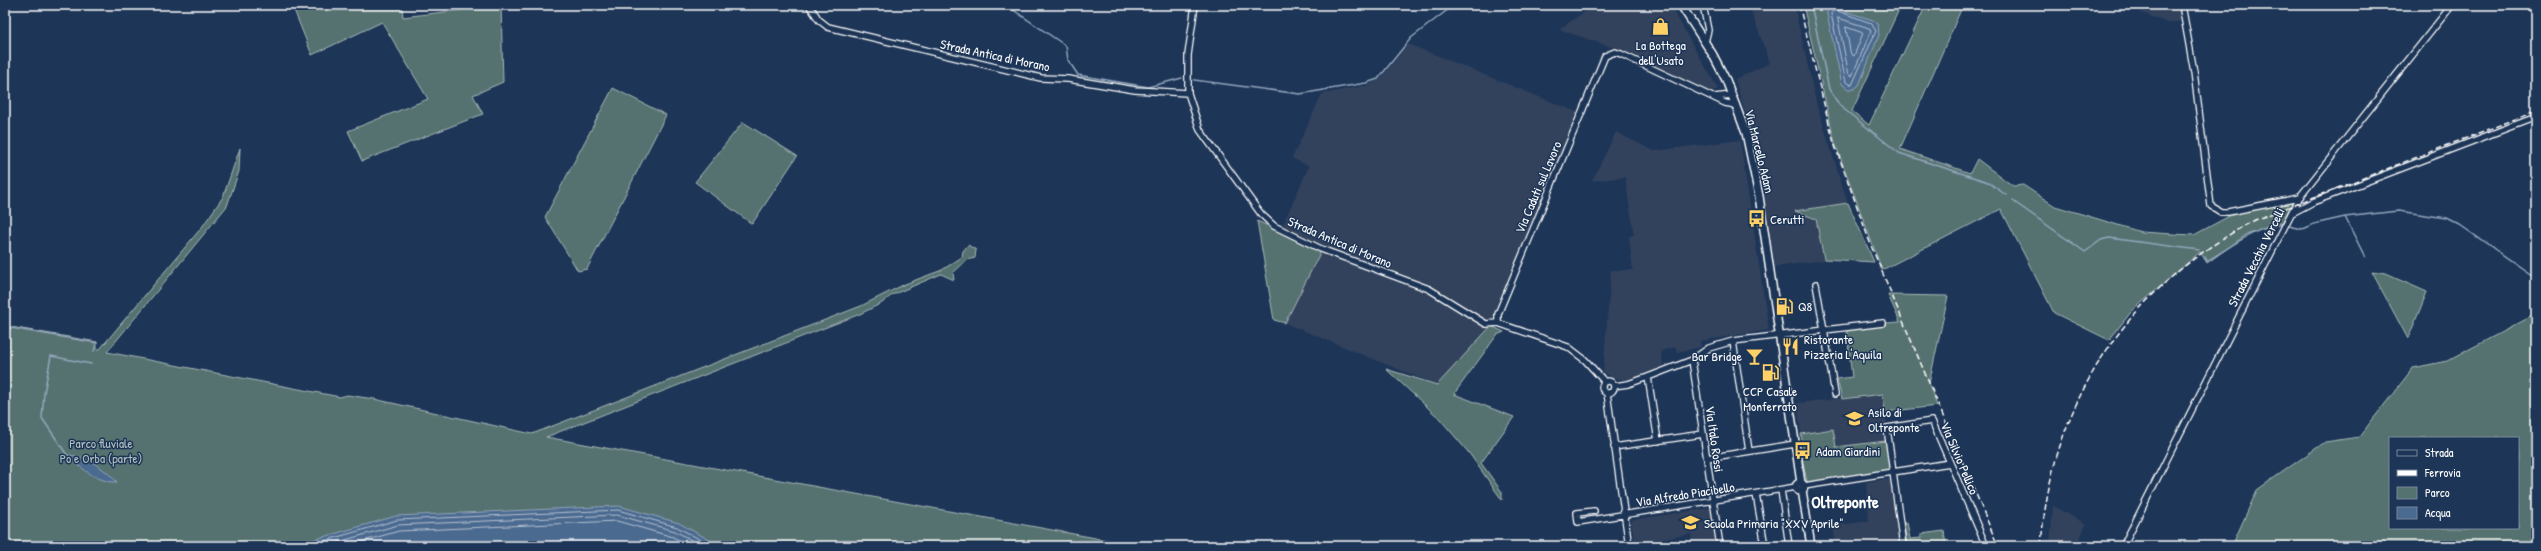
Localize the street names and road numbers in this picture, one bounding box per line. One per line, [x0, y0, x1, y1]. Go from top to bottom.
street label: Strada Antica di Morano [939, 35, 1051, 75]
street label: Via Marcello Adam [1741, 107, 1779, 195]
street label: Via Caduti sul Lavoro [1510, 138, 1566, 236]
street label: Strada Vecchia Vercelli [2223, 204, 2289, 310]
street label: Strada Antica di Morano [1285, 212, 1395, 272]
street label: Via Italo Rossi [1701, 405, 1729, 473]
street label: Via Silvio Pellico [1937, 419, 1983, 497]
street label: Via Alfredo Piacibello [1634, 477, 1736, 511]

